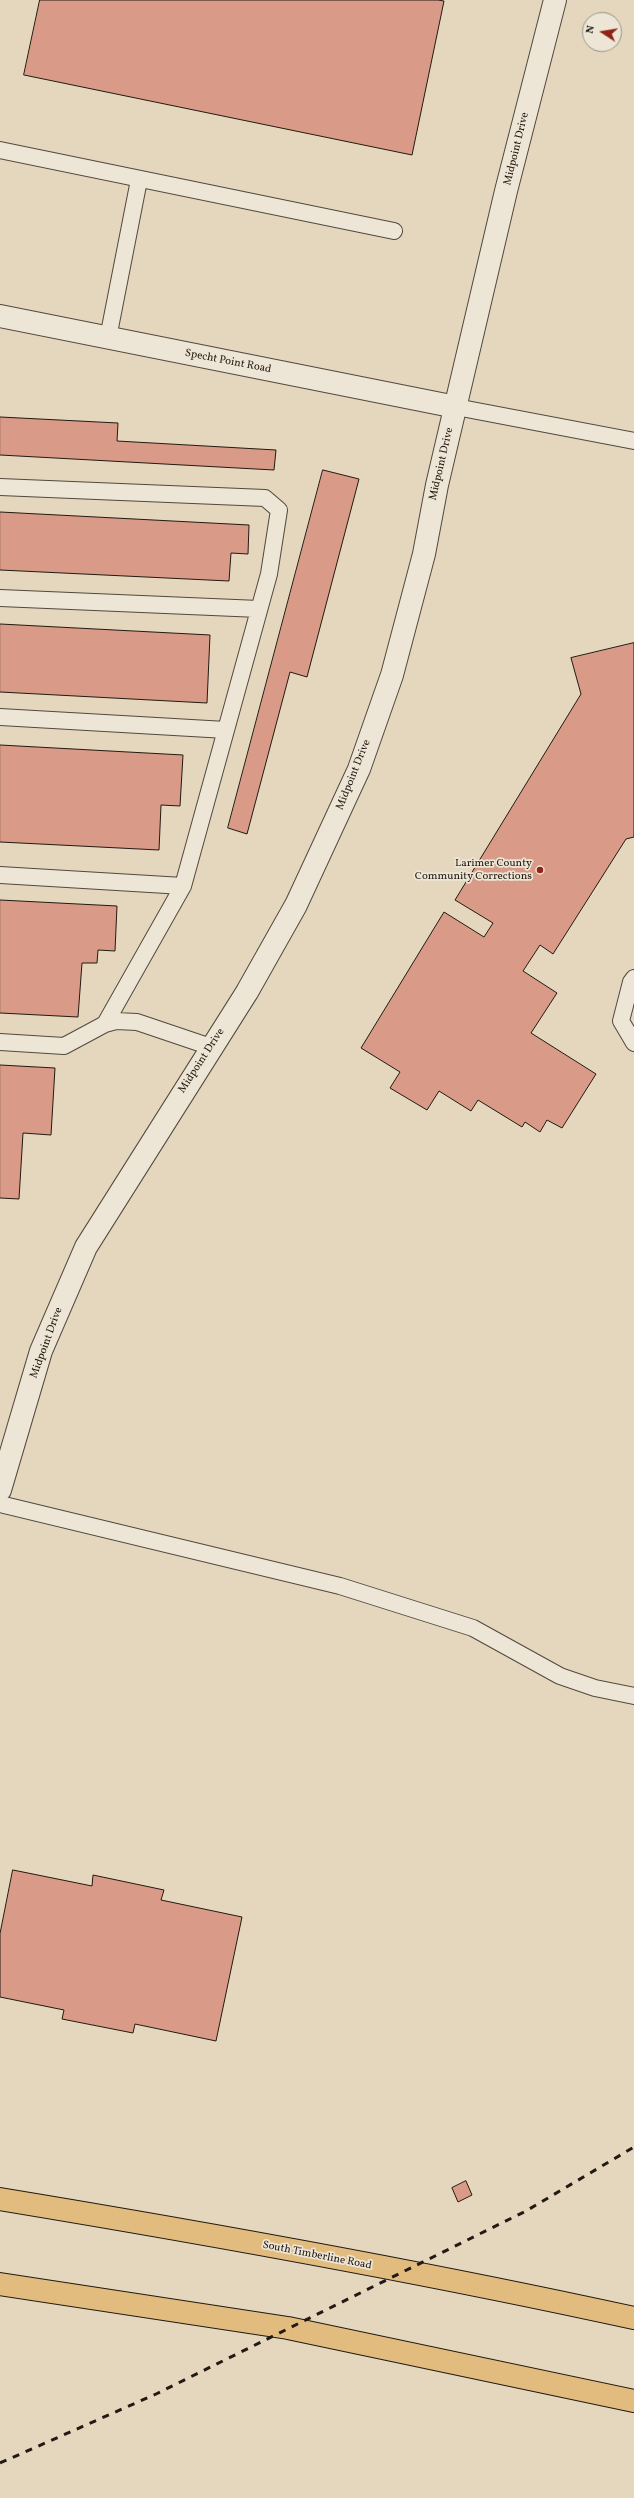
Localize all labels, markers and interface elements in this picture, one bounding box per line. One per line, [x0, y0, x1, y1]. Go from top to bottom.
north arrow [582, 12, 622, 52]
text: N [583, 24, 599, 35]
street label: Midpoint Drive [502, 111, 532, 187]
street label: Specht Point Road [184, 347, 272, 377]
street label: Midpoint Drive [427, 426, 457, 502]
street label: Midpoint Drive [334, 738, 374, 812]
place label: Larimer County Community Corrections [415, 857, 532, 883]
marker: Larimer County Community Corrections [535, 865, 545, 875]
street label: Midpoint Drive [176, 1026, 228, 1096]
street label: Midpoint Drive [28, 1306, 66, 1380]
street label: South Timberline Road [261, 2239, 373, 2273]

